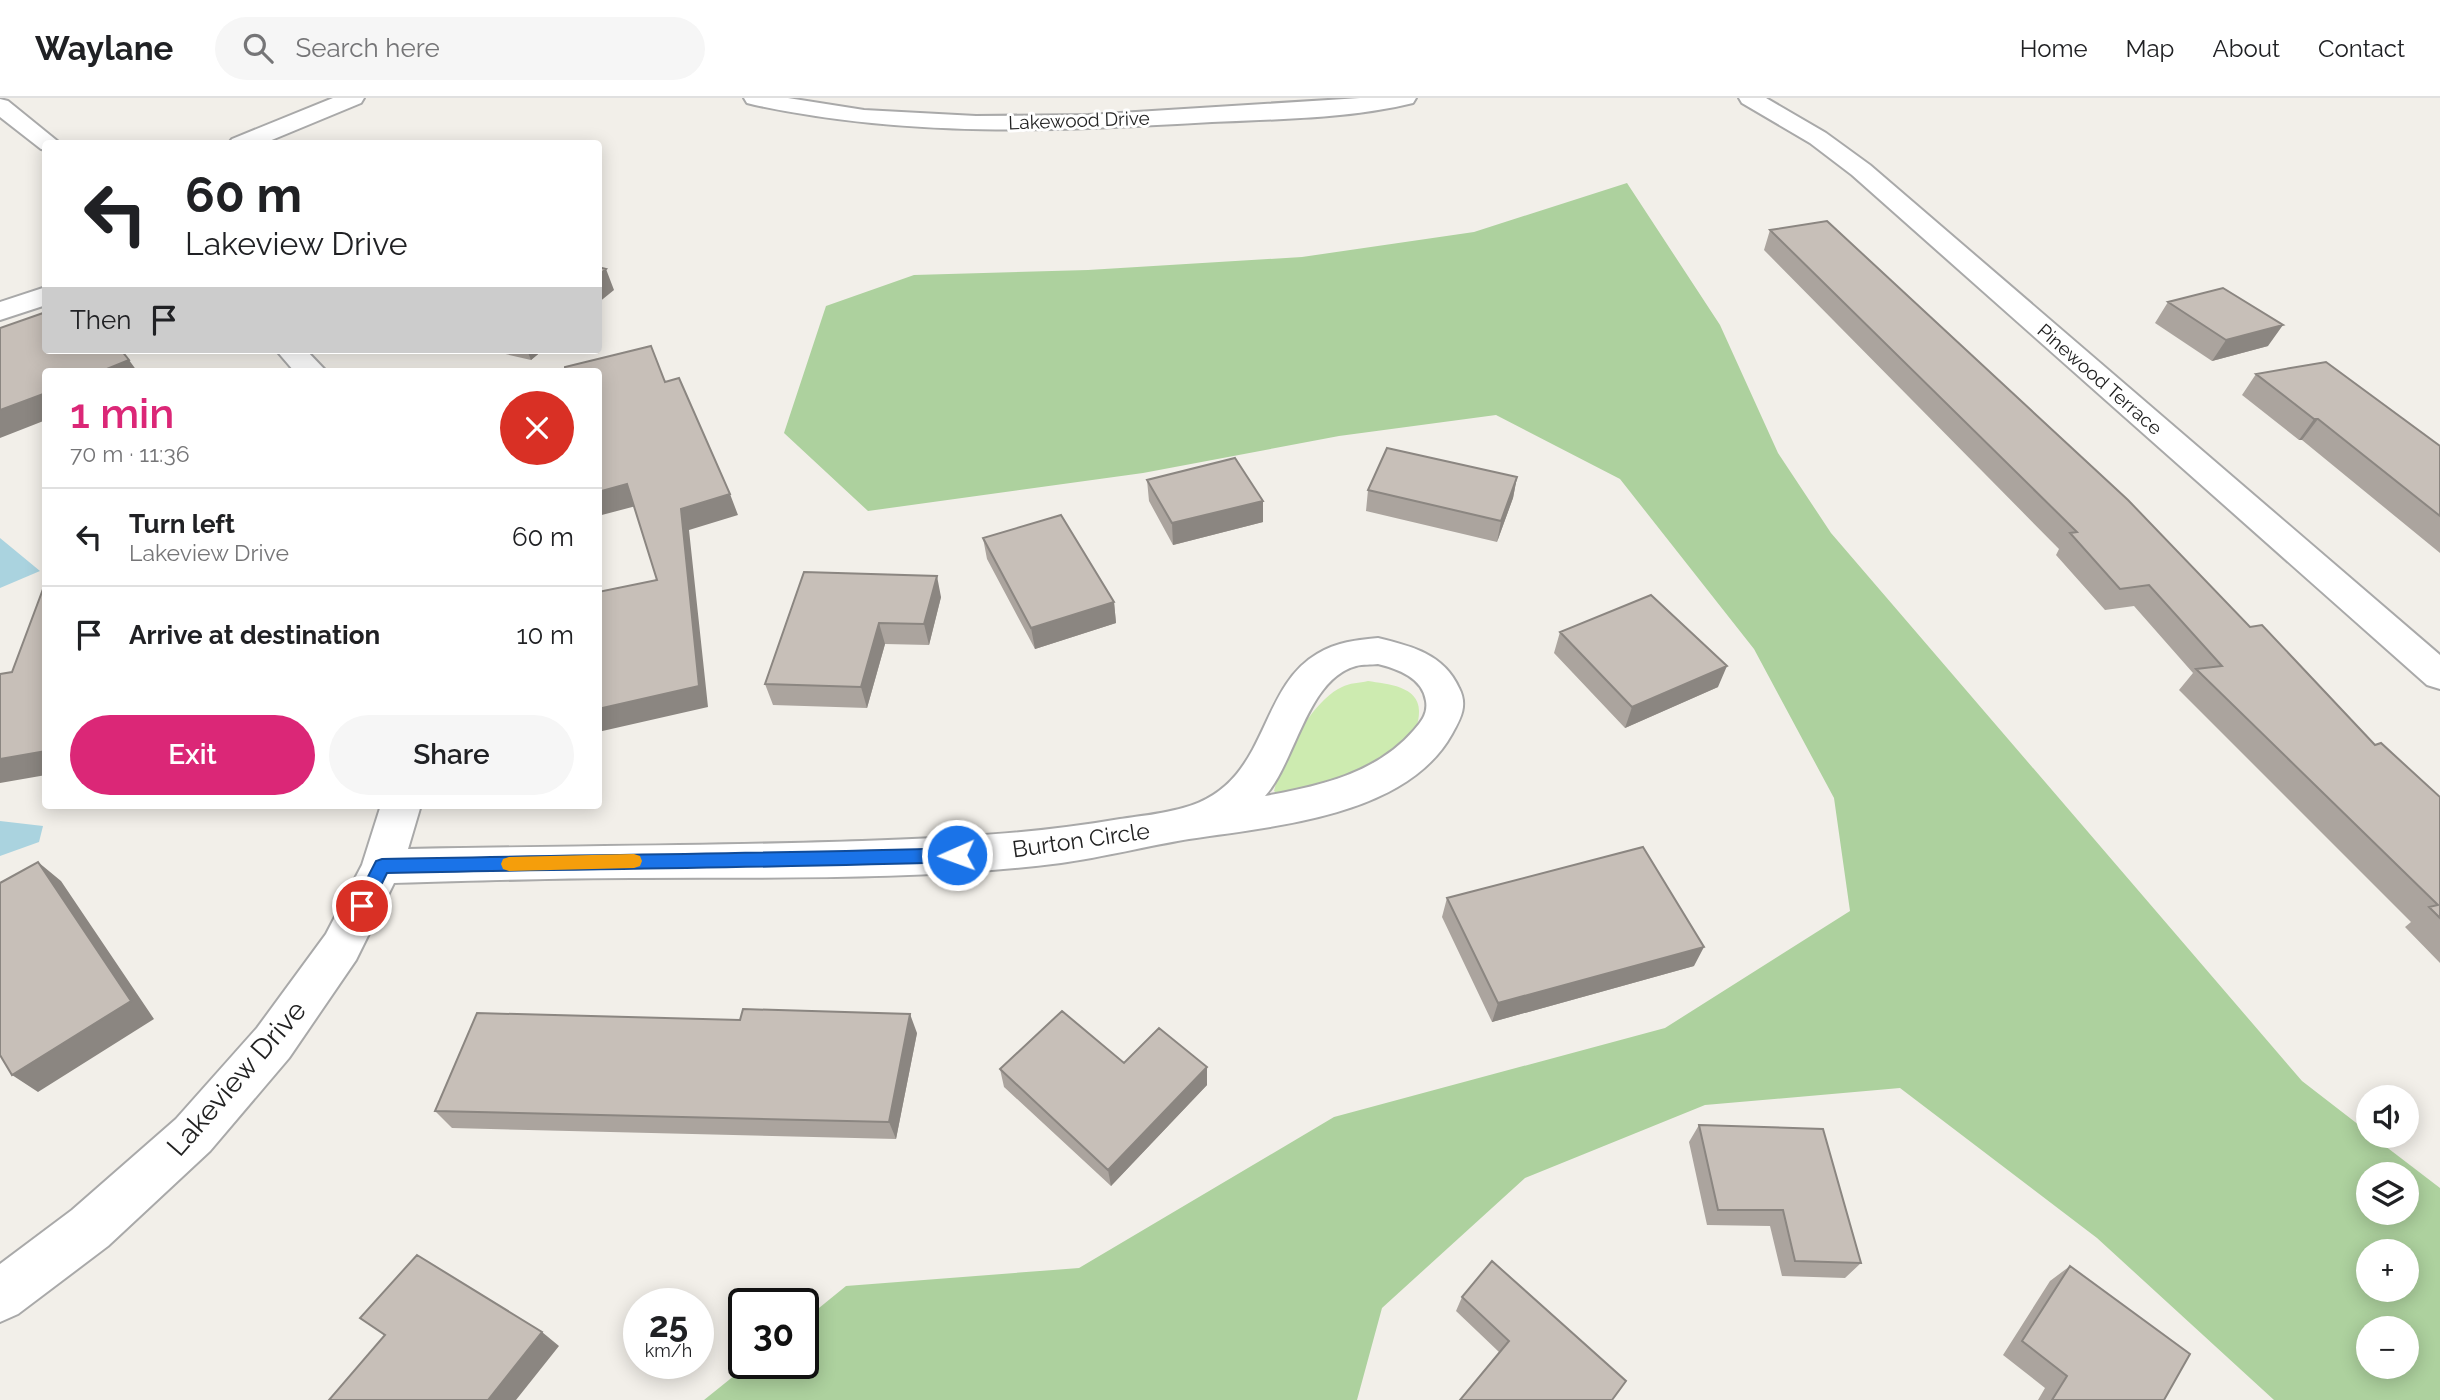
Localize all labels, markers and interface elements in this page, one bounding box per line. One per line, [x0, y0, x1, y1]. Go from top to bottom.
search box [215, 17, 705, 80]
text: Waylane [35, 29, 173, 68]
icon: search [239, 29, 277, 67]
text: Search here [295, 33, 440, 63]
text: Home [2020, 34, 2088, 63]
text: Map [2126, 34, 2174, 63]
text: About [2212, 34, 2280, 63]
text: Contact [2318, 34, 2405, 63]
street label: Lakewood Drive [1008, 107, 1150, 133]
text: 60 m [185, 166, 302, 223]
icon: left [70, 168, 161, 259]
text: Lakeview Drive [185, 225, 408, 262]
icon: arrive [145, 301, 183, 339]
text: Then [70, 305, 131, 335]
street label: Pinewood Terrace [2033, 319, 2167, 439]
text: 1 min [70, 389, 174, 438]
button: close [500, 391, 574, 465]
text: 70 m · 11:36 [70, 440, 190, 467]
text: Turn left [129, 509, 235, 539]
icon: left [70, 518, 108, 556]
text: 60 m [512, 522, 574, 552]
text: Lakeview Drive [129, 539, 289, 566]
icon: arrive [70, 616, 108, 654]
text: Arrive at destination [129, 620, 380, 650]
text: 10 m [516, 620, 574, 650]
button: Exit [70, 715, 315, 795]
button: Share [329, 715, 574, 795]
street label: Burton Circle [1011, 817, 1151, 863]
position arrow [920, 818, 994, 892]
pin [332, 876, 392, 936]
icon: arrive [343, 887, 381, 925]
street label: Lakeview Drive [160, 994, 313, 1163]
map controls [2356, 1085, 2419, 1379]
button: sound [2356, 1085, 2419, 1148]
button: layers [2356, 1162, 2419, 1225]
button: + [2356, 1239, 2419, 1302]
speed limit sign: 30 [728, 1288, 819, 1379]
text: 25 [649, 1304, 688, 1345]
button: − [2356, 1316, 2419, 1379]
text: km/h [645, 1340, 692, 1361]

